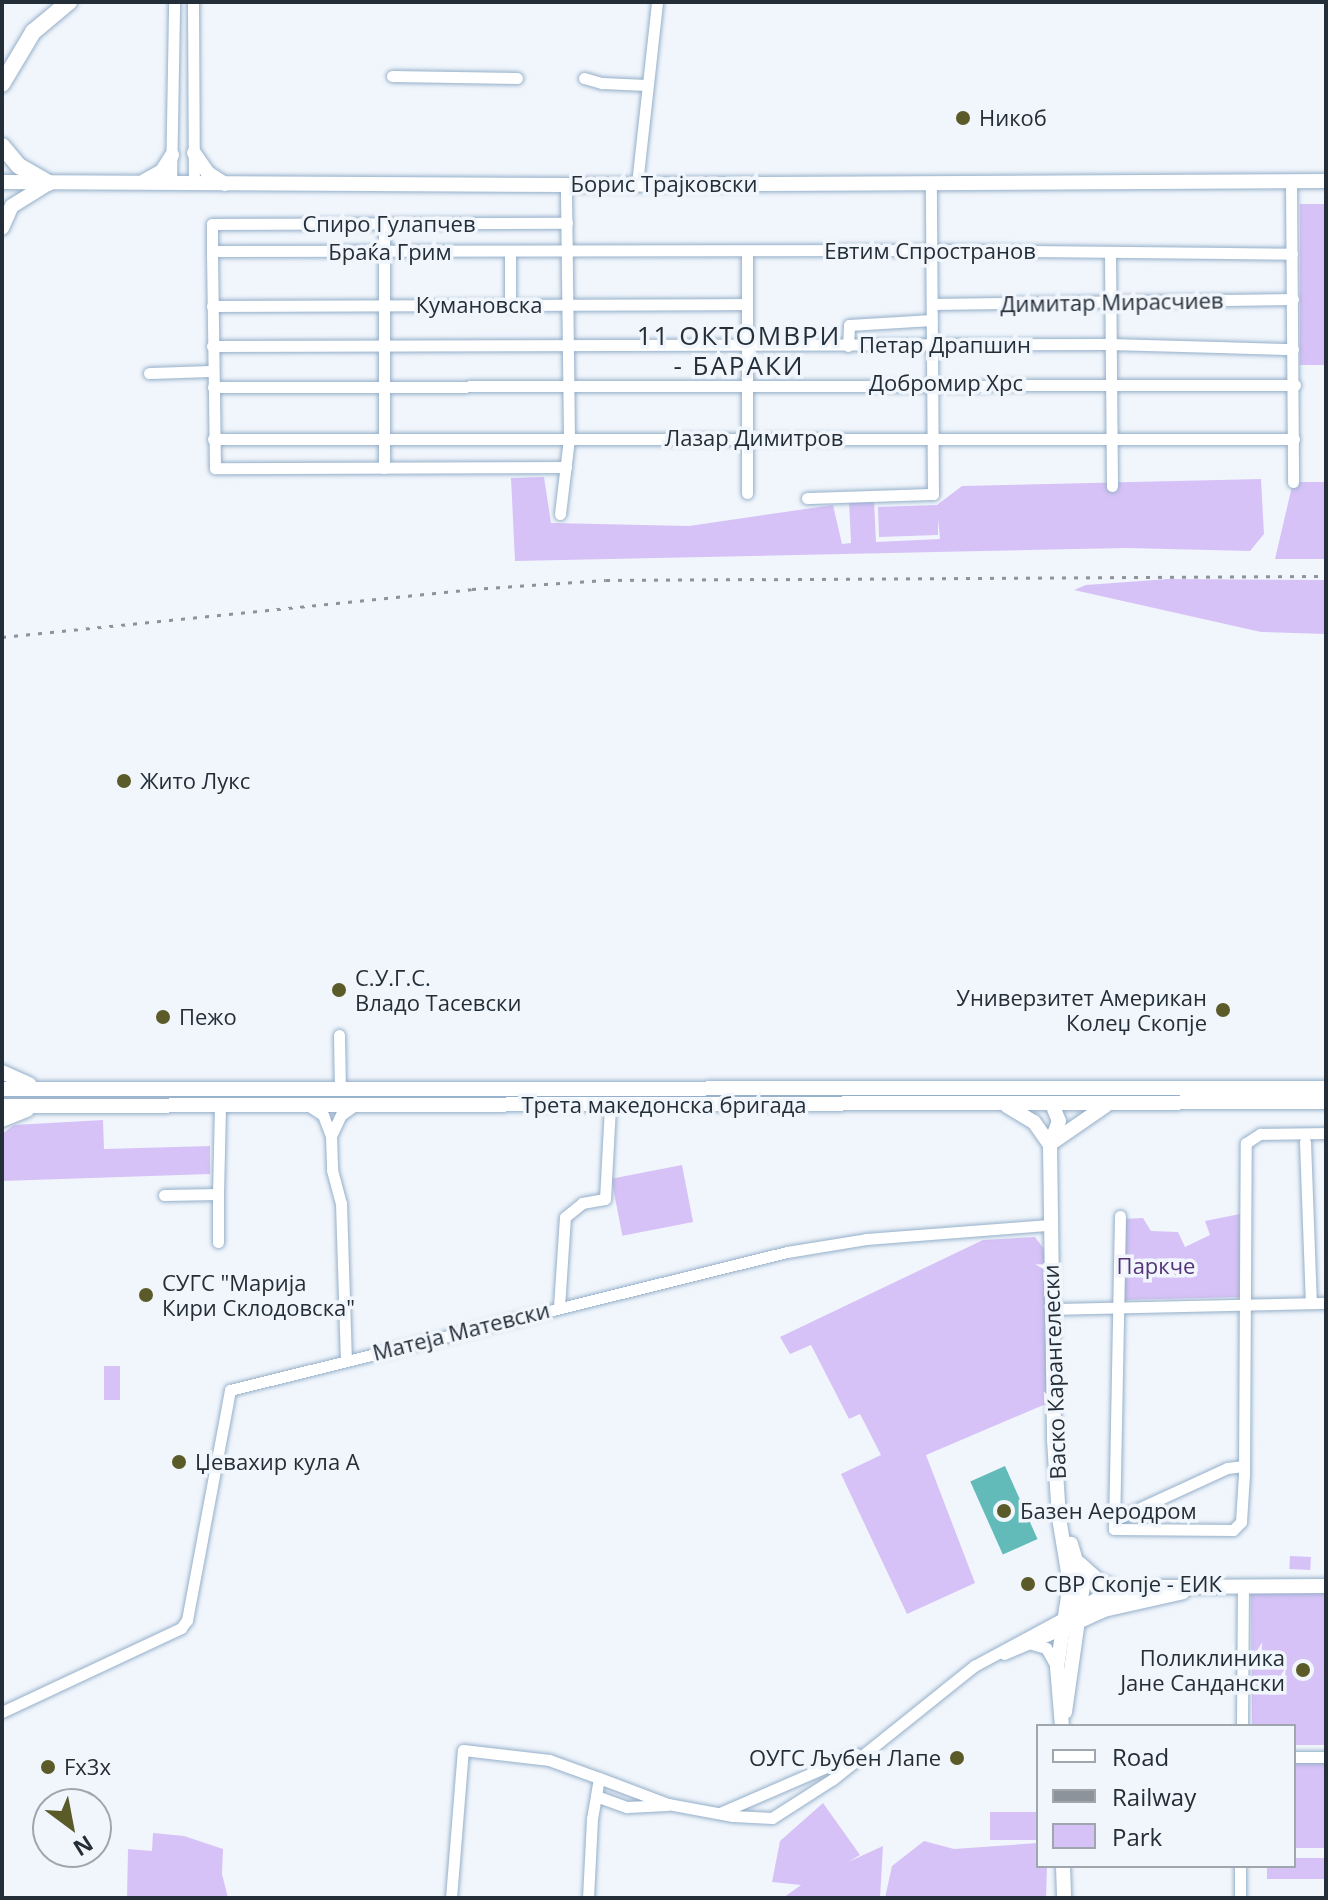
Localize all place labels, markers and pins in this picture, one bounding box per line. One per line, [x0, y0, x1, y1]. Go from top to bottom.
place label: Никоб [979, 105, 1047, 131]
marker: Никоб [954, 109, 972, 127]
place label: Жито Лукс [140, 768, 250, 794]
marker: Жито Лукс [115, 772, 133, 790]
place label: С.У.Г.С. Владо Тасевски [355, 964, 521, 1016]
marker: С.У.Г.С. Владо Тасевски [330, 981, 348, 999]
place label: Универзитет Американ Колеџ Скопје [956, 984, 1207, 1036]
marker: Универзитет Американ Колеџ Скопје [1214, 1001, 1232, 1019]
place label: Пежо [179, 1004, 237, 1030]
marker: Пежо [154, 1008, 172, 1026]
place label: СУГС "Марија Кири Склодовска" [162, 1269, 355, 1320]
marker: СУГС "Марија Кири Склодовска" [137, 1286, 155, 1304]
place label: Џевахир кула А [195, 1449, 360, 1475]
marker: Џевахир кула А [170, 1453, 188, 1471]
place label: Базен Аеродром [1020, 1498, 1197, 1524]
marker: Базен Аеродром [995, 1502, 1013, 1520]
place label: СВР Скопје - ЕИК [1044, 1571, 1222, 1597]
marker: СВР Скопје - ЕИК [1019, 1575, 1037, 1593]
place label: Поликлиника Јане Сандански [1120, 1644, 1285, 1696]
marker: Поликлиника Јане Сандански [1292, 1659, 1314, 1681]
place label: ОУГС Љубен Лапе [749, 1745, 941, 1771]
marker: ОУГС Љубен Лапе [948, 1749, 966, 1767]
place label: Fx3x [64, 1754, 111, 1780]
marker: Fx3x [39, 1758, 57, 1776]

